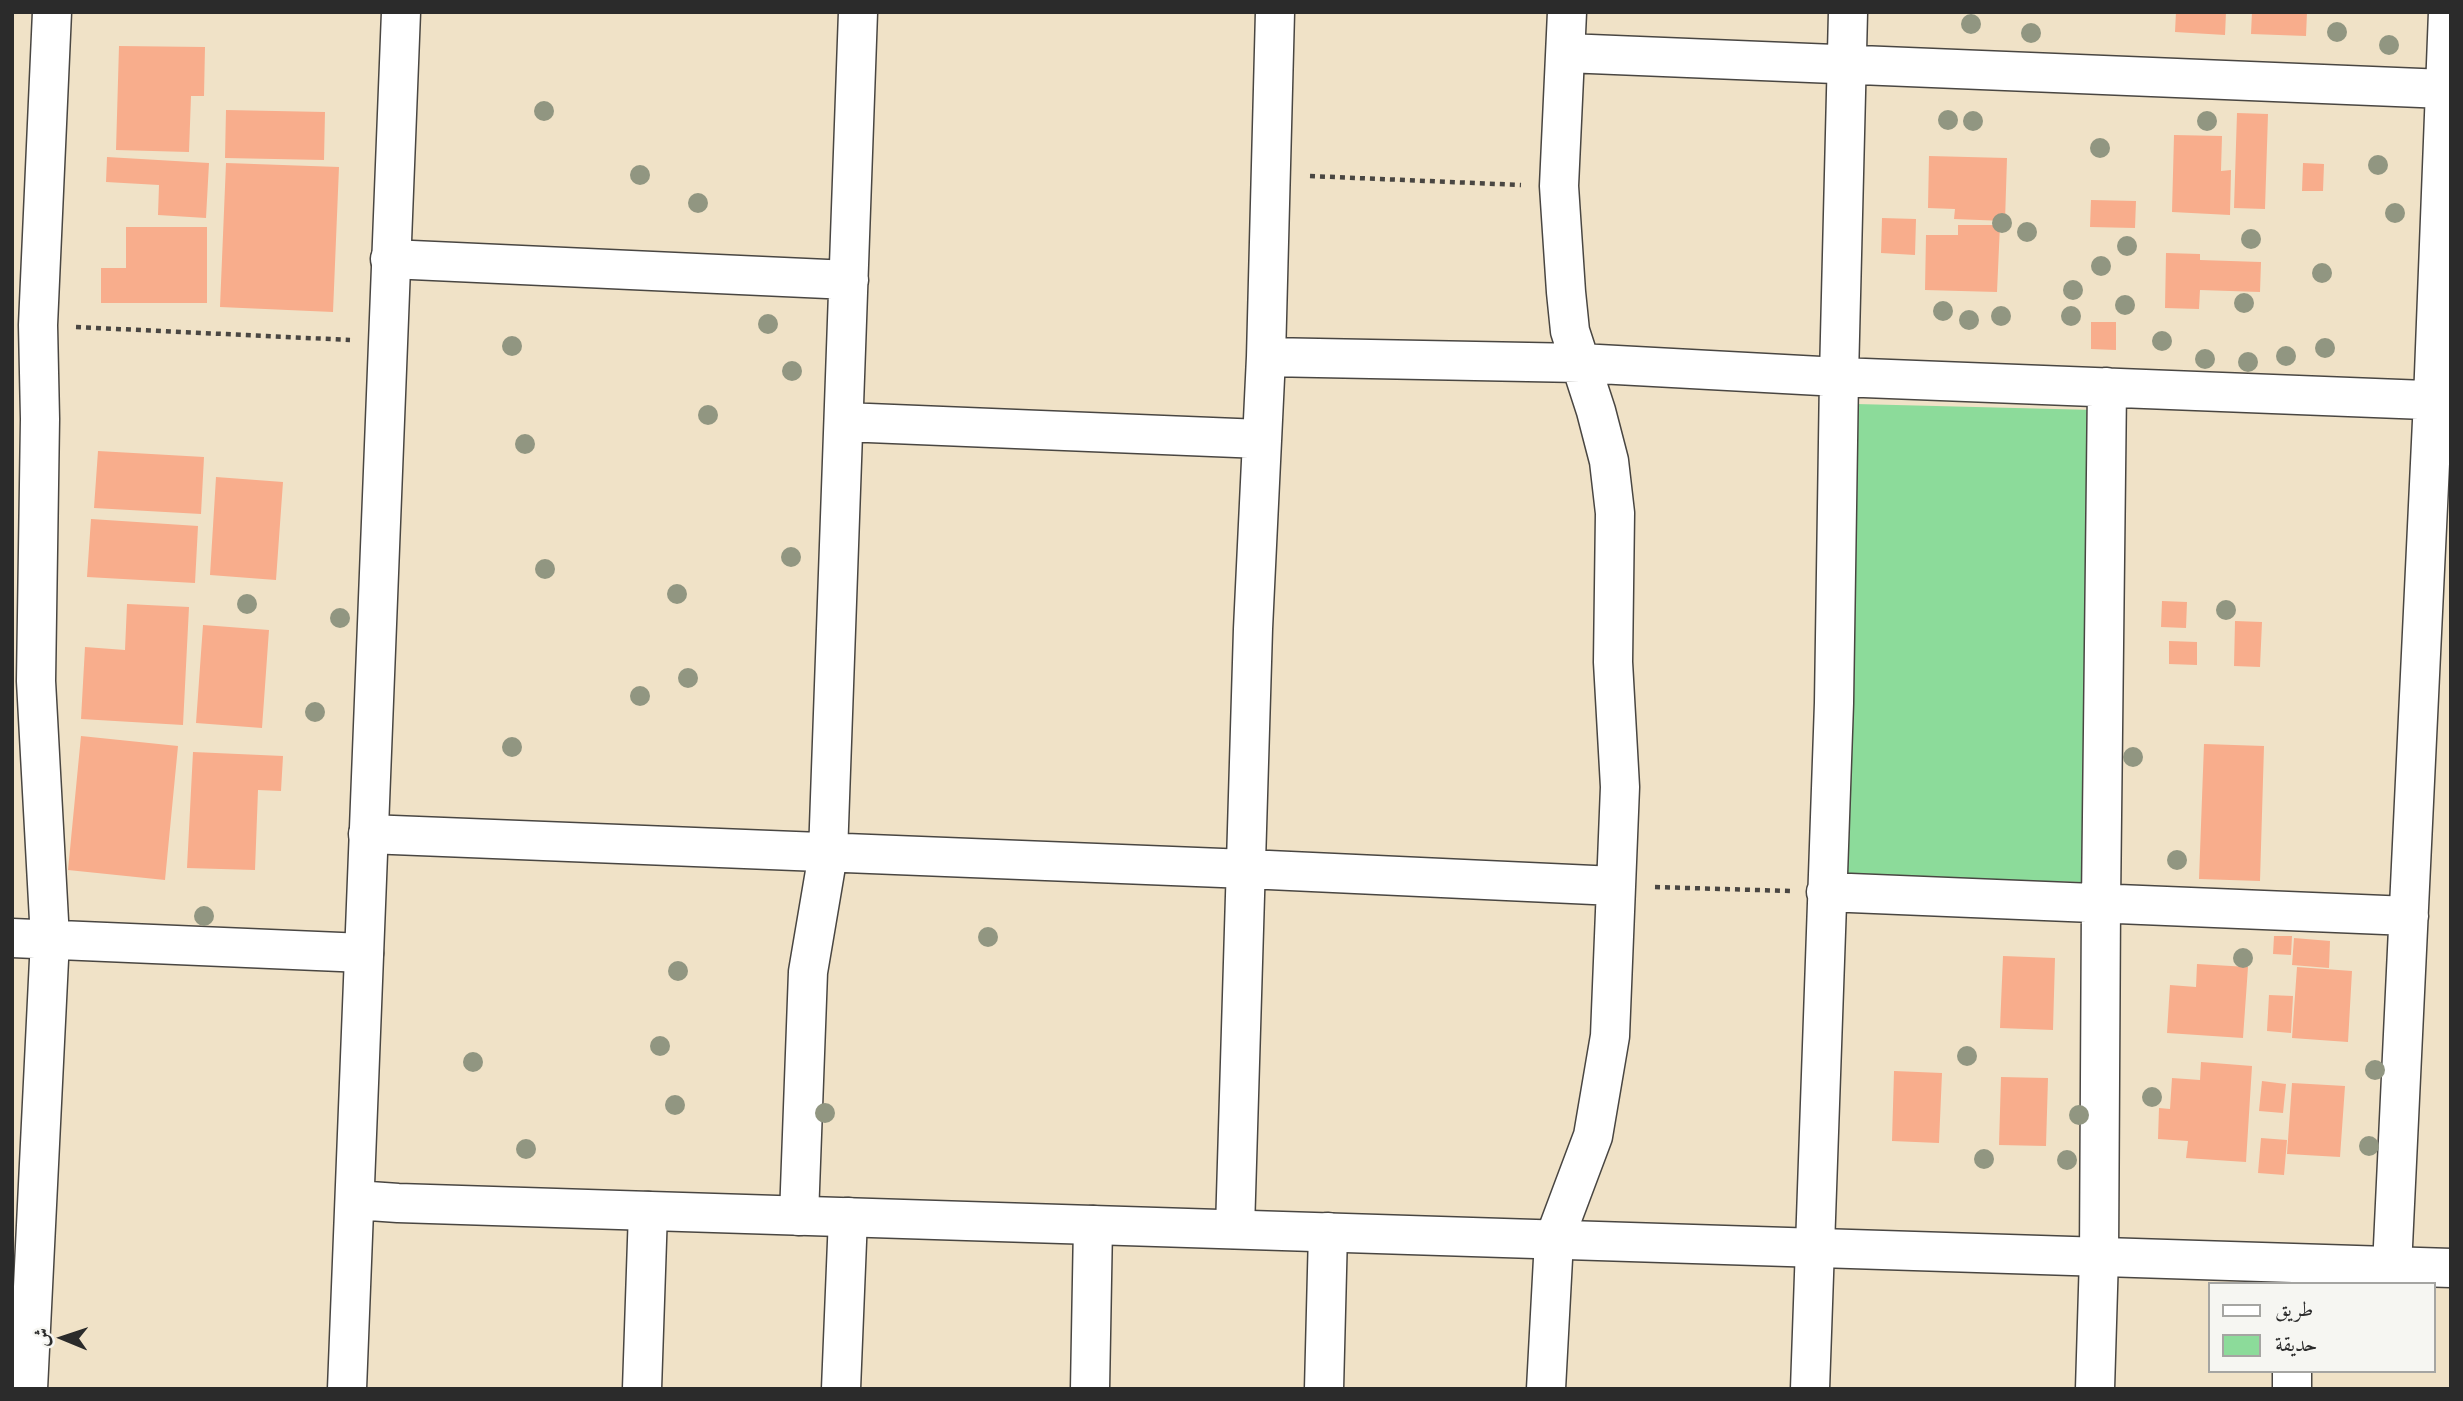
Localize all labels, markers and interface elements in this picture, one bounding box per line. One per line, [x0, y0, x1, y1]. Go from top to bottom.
legend [2208, 1282, 2435, 1373]
text: طريق [2275, 1296, 2313, 1321]
north arrow [28, 1303, 98, 1373]
text: ش [30, 1327, 53, 1347]
text: حديقة [2275, 1331, 2318, 1356]

